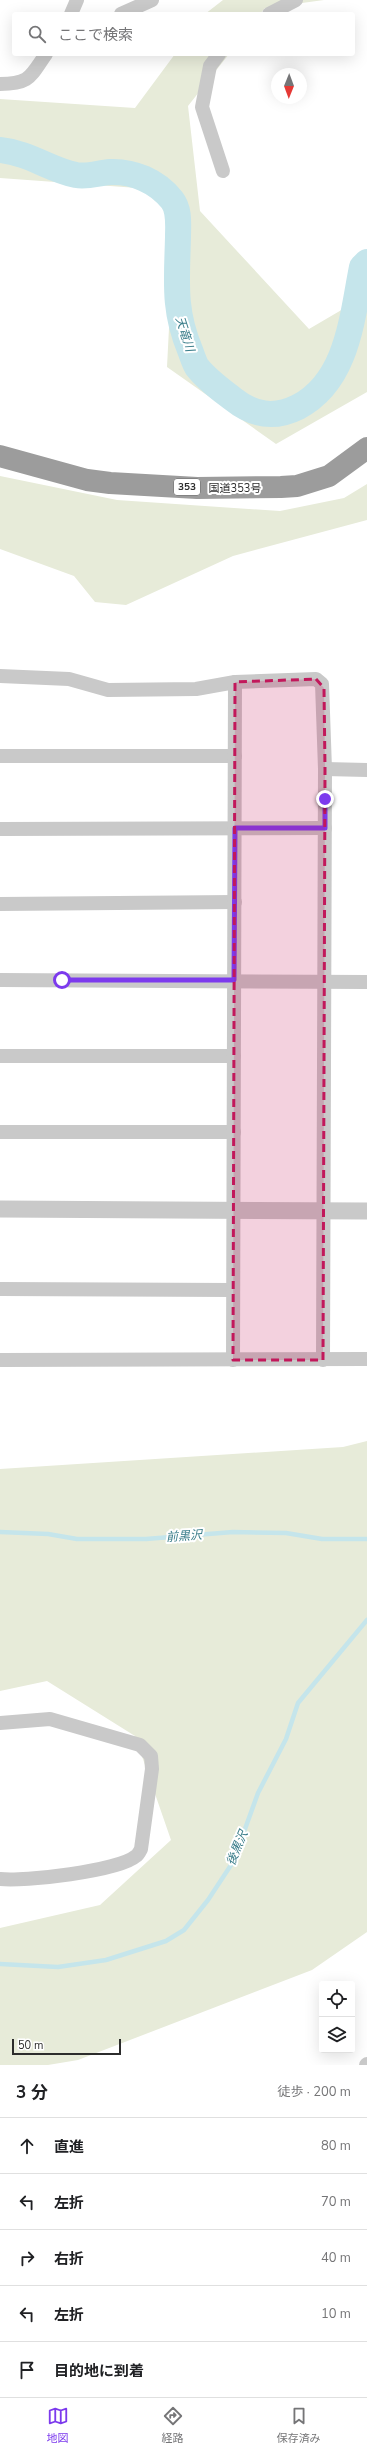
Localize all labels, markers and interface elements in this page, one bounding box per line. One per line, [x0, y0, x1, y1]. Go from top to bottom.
search box [12, 12, 355, 56]
icon: search [26, 23, 48, 45]
text: ここで検索 [58, 25, 133, 45]
north arrow [271, 68, 307, 104]
water label: 天竜川 [172, 314, 199, 355]
road number: 353 [174, 479, 200, 495]
street label: 国道353号 [209, 481, 261, 496]
route end [316, 790, 334, 808]
route start [53, 971, 71, 989]
water label: 前黒沢 [165, 1527, 205, 1545]
water label: 後黒沢 [223, 1826, 252, 1868]
map controls [319, 1981, 355, 2053]
button: locate [319, 1981, 355, 2017]
button: layers [319, 2017, 355, 2053]
scale bar [12, 2037, 121, 2056]
text: 50 m [18, 2038, 43, 2053]
text: 3 分 [16, 2081, 48, 2104]
text: 徒歩 · 200 m [277, 2083, 351, 2101]
icon: ahead [16, 2135, 38, 2157]
text: 直進 [54, 2137, 84, 2157]
text: 80 m [321, 2137, 351, 2155]
icon: left [16, 2191, 38, 2213]
text: 左折 [54, 2193, 84, 2213]
text: 70 m [321, 2193, 351, 2211]
icon: right [16, 2247, 38, 2269]
text: 右折 [54, 2249, 84, 2269]
text: 40 m [321, 2249, 351, 2267]
icon: left [16, 2303, 38, 2325]
text: 左折 [54, 2305, 84, 2325]
text: 10 m [321, 2305, 351, 2323]
icon: arrive [16, 2359, 38, 2381]
text: 目的地に到着 [54, 2361, 144, 2381]
tab: 地図 [47, 2405, 69, 2446]
tab: 経路 [162, 2405, 184, 2446]
tab: 保存済み [277, 2405, 321, 2446]

